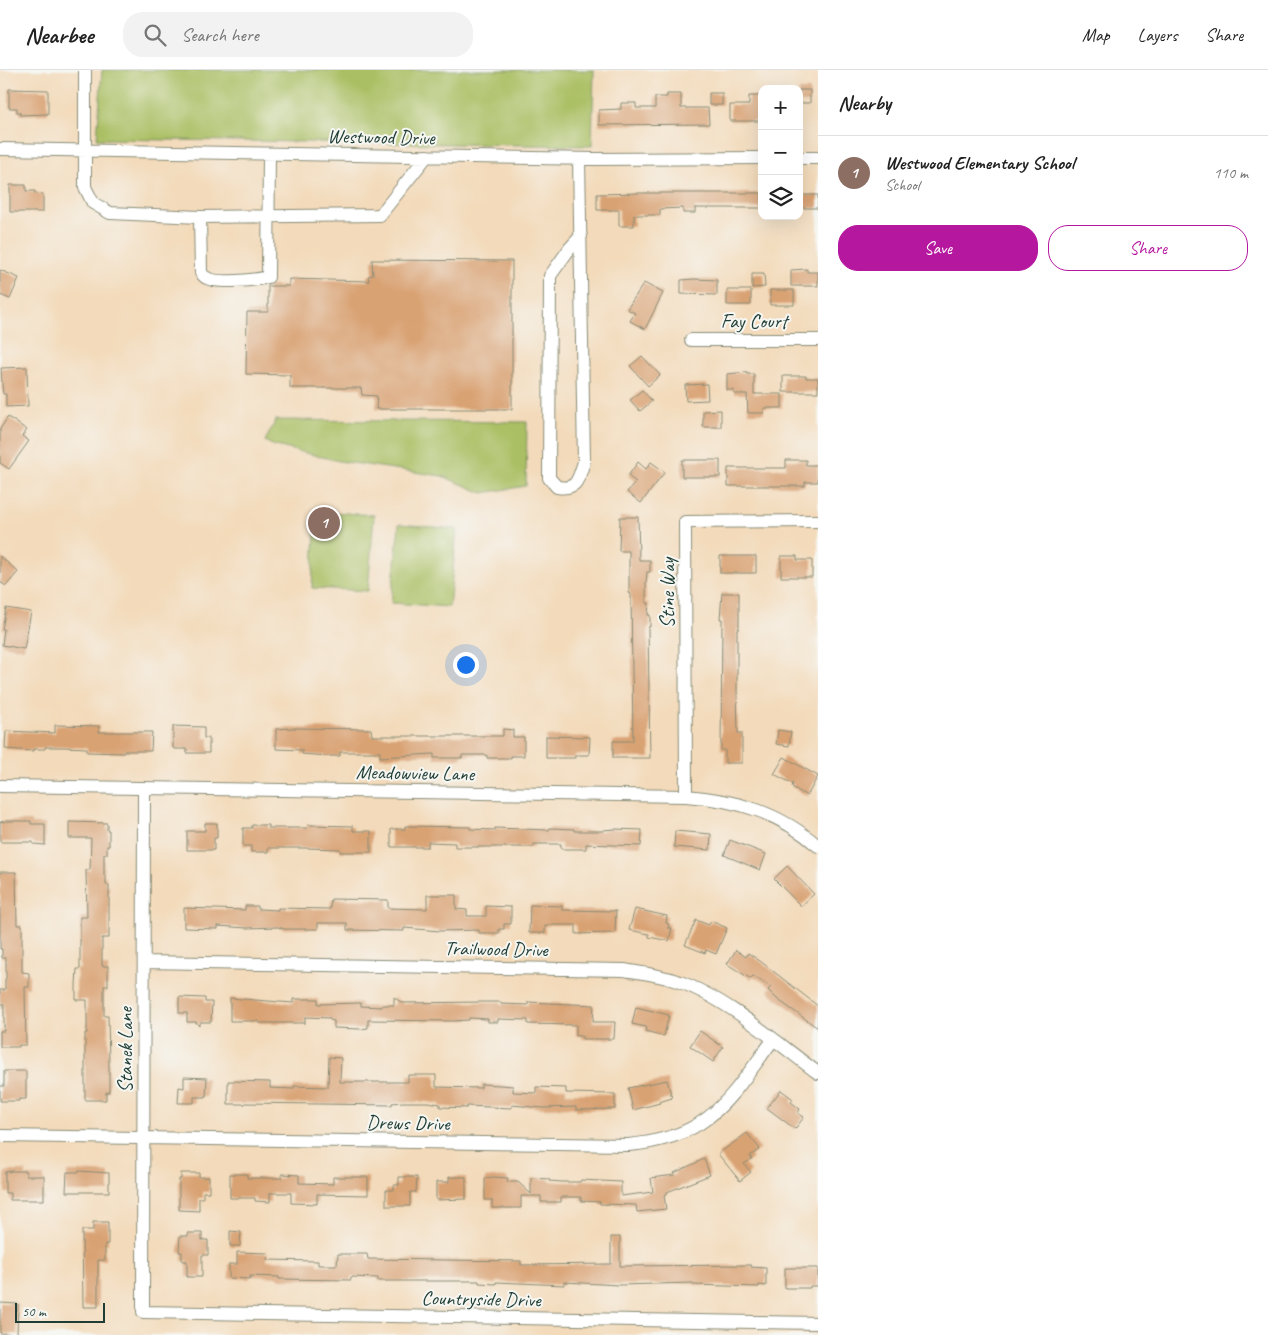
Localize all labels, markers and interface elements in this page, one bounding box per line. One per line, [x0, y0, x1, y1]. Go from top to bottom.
search box [123, 12, 473, 57]
text: Nearbee [25, 20, 93, 50]
icon: search [141, 21, 169, 49]
text: Search here [181, 23, 259, 47]
text: Map [1082, 24, 1110, 46]
text: Layers [1138, 24, 1177, 46]
text: Share [1205, 24, 1243, 46]
map controls [758, 85, 803, 220]
button: + [758, 85, 803, 130]
text: Nearby [838, 90, 891, 116]
street label: Westwood Drive [327, 124, 436, 150]
button: − [758, 130, 803, 175]
text: Westwood Elementary School [885, 151, 1074, 175]
text: 1 [850, 163, 858, 183]
text: 110 m [1214, 163, 1248, 183]
button: layers [758, 175, 803, 220]
text: School [885, 175, 919, 195]
button: Save [838, 225, 1038, 271]
button: Share [1048, 225, 1248, 271]
street label: Fay Court [721, 309, 791, 334]
pin: 1 [308, 504, 340, 542]
street label: Stine Way [655, 556, 680, 628]
your location [453, 652, 479, 678]
street label: Meadowview Lane [356, 759, 476, 787]
street label: Trailwood Drive [444, 936, 549, 962]
street label: Stanek Lane [113, 1006, 138, 1093]
street label: Drews Drive [366, 1110, 451, 1136]
street label: Countryside Drive [421, 1285, 542, 1313]
scale bar [15, 1300, 105, 1323]
text: 50 m [22, 1303, 46, 1320]

